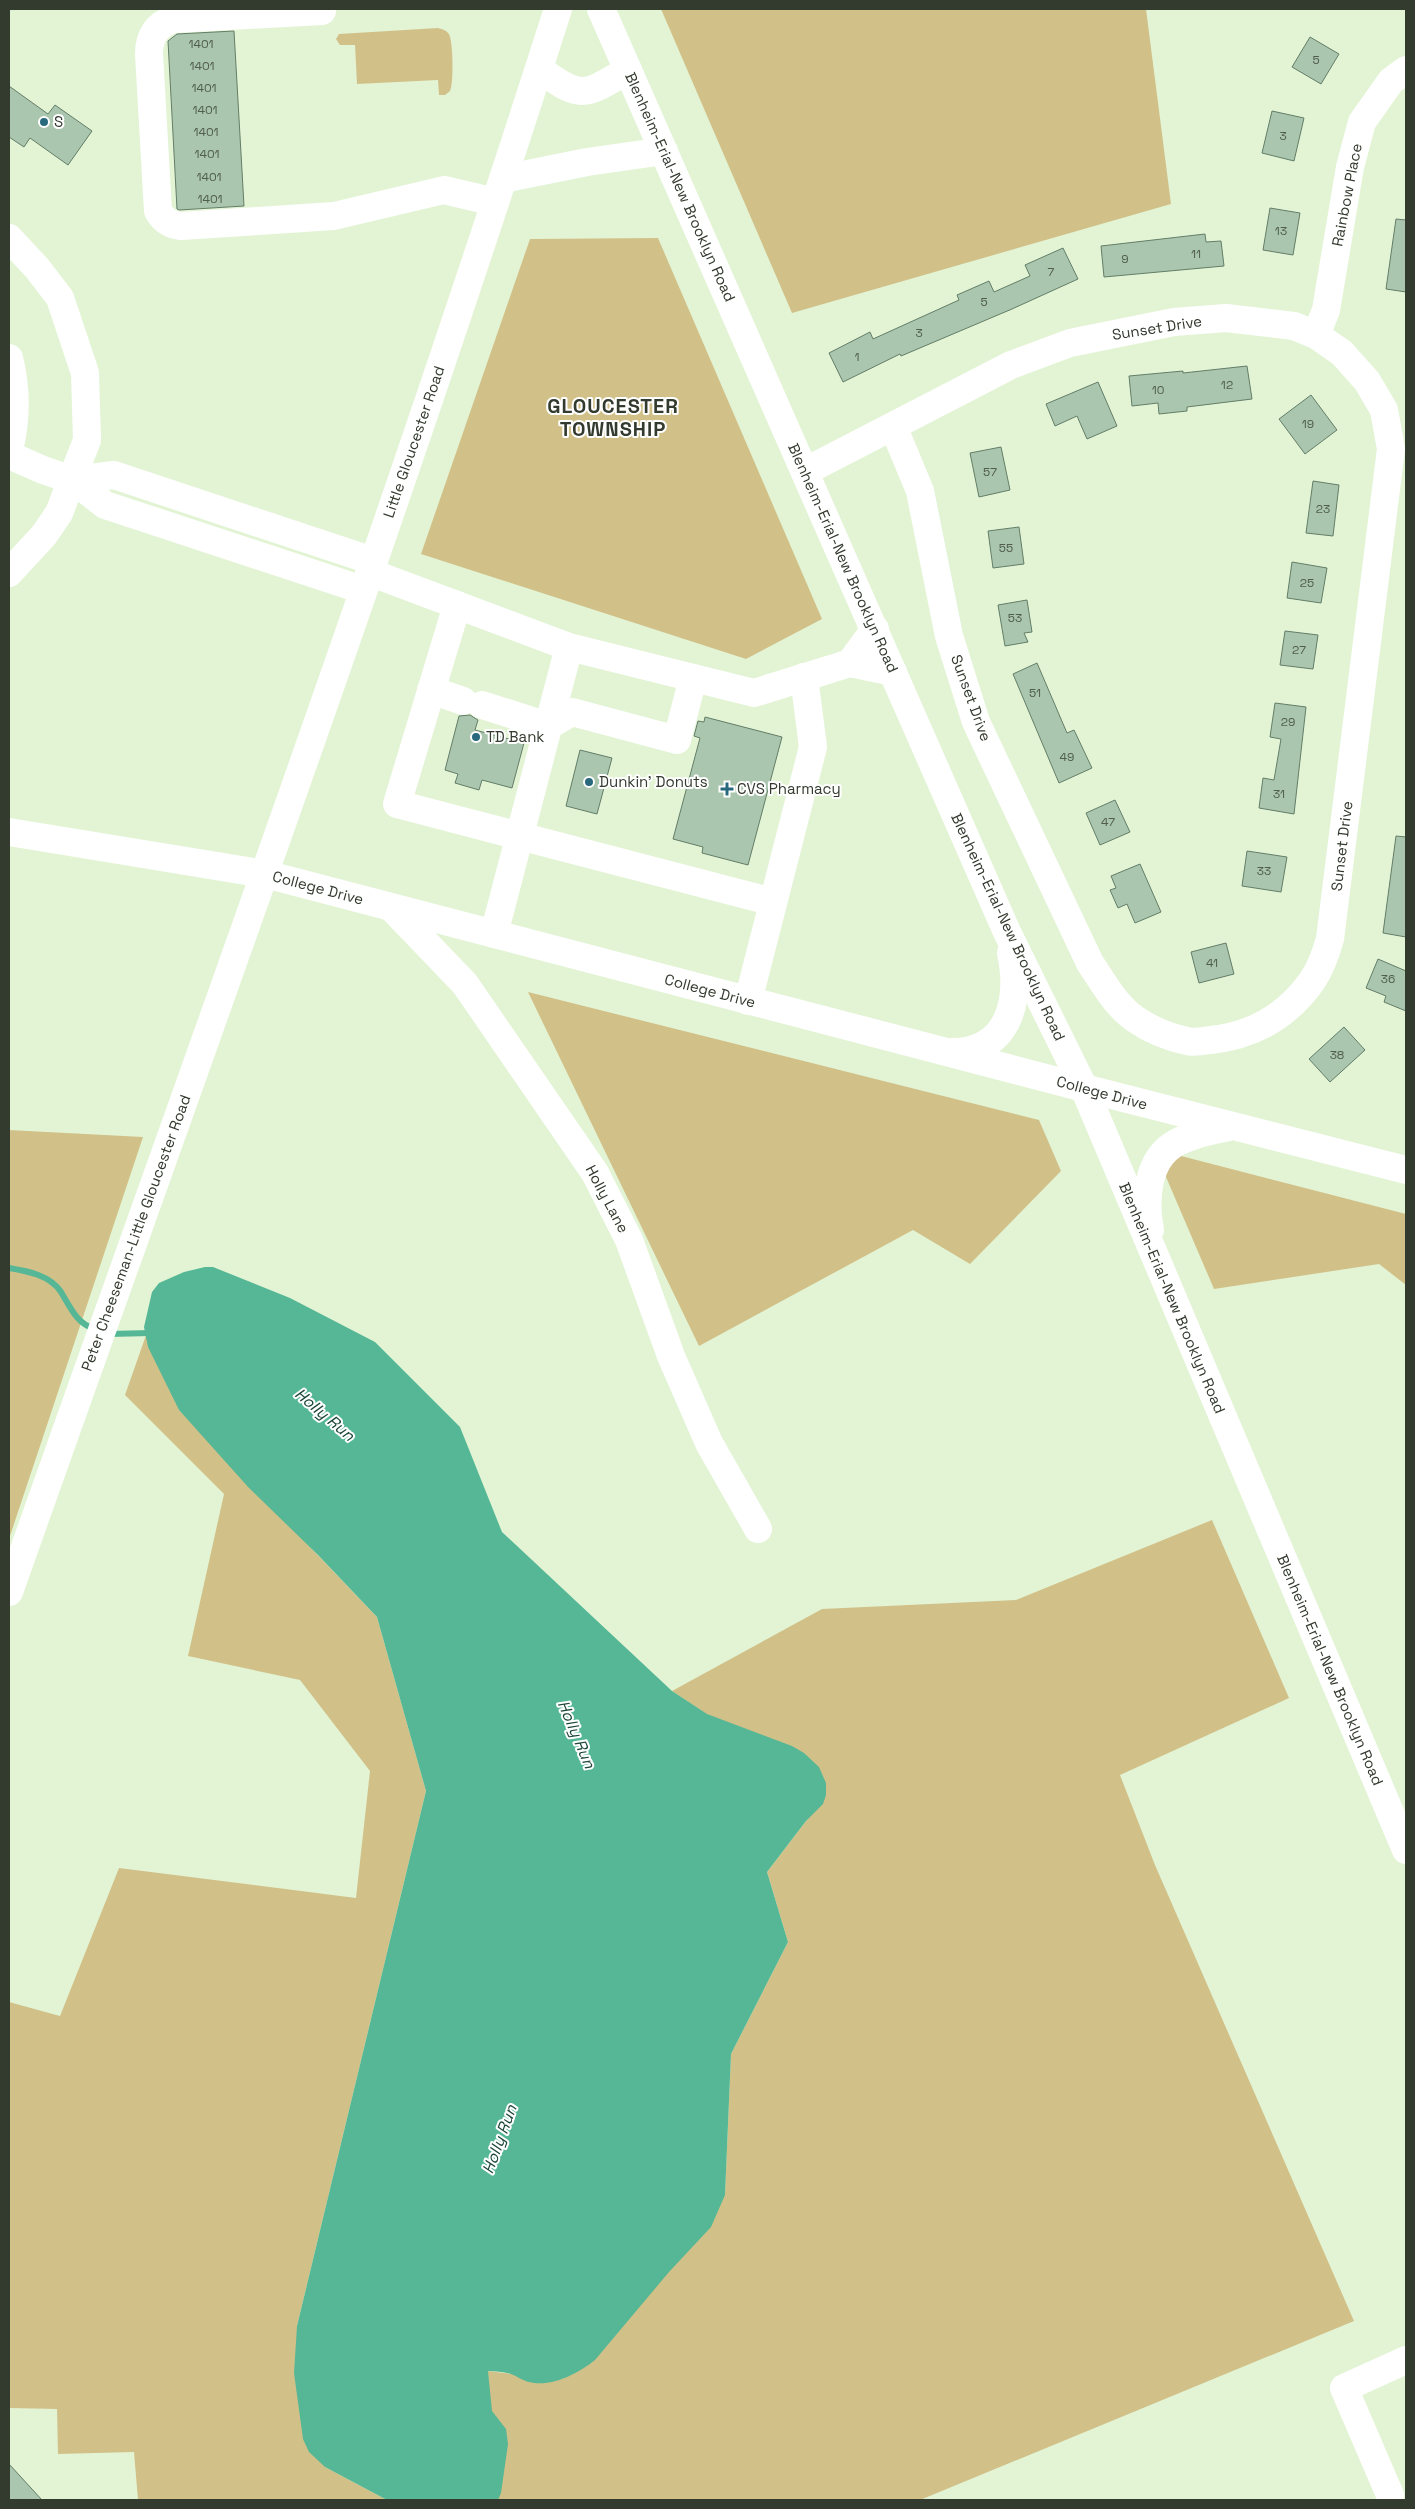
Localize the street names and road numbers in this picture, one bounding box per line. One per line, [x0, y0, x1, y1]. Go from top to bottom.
street label: Blenheim-Erial-New Brooklyn Road [621, 69, 740, 305]
street label: Rainbow Place [1327, 142, 1366, 248]
street label: Sunset Drive [1111, 311, 1203, 344]
street label: Little Gloucester Road [379, 363, 448, 520]
street label: Blenheim-Erial-New Brooklyn Road [784, 440, 903, 676]
street label: Sunset Drive [947, 652, 996, 744]
street label: Sunset Drive [1327, 800, 1356, 892]
street label: Blenheim-Erial-New Brooklyn Road [947, 810, 1070, 1044]
street label: College Drive [271, 866, 366, 909]
street label: College Drive [663, 969, 758, 1012]
street label: College Drive [1055, 1071, 1150, 1114]
street label: Peter Cheeseman-Little Gloucester Road [77, 1092, 195, 1374]
street label: Holly Lane [582, 1161, 633, 1236]
street label: Blenheim-Erial-New Brooklyn Road [1115, 1179, 1230, 1416]
street label: Blenheim-Erial-New Brooklyn Road [1273, 1551, 1388, 1788]

